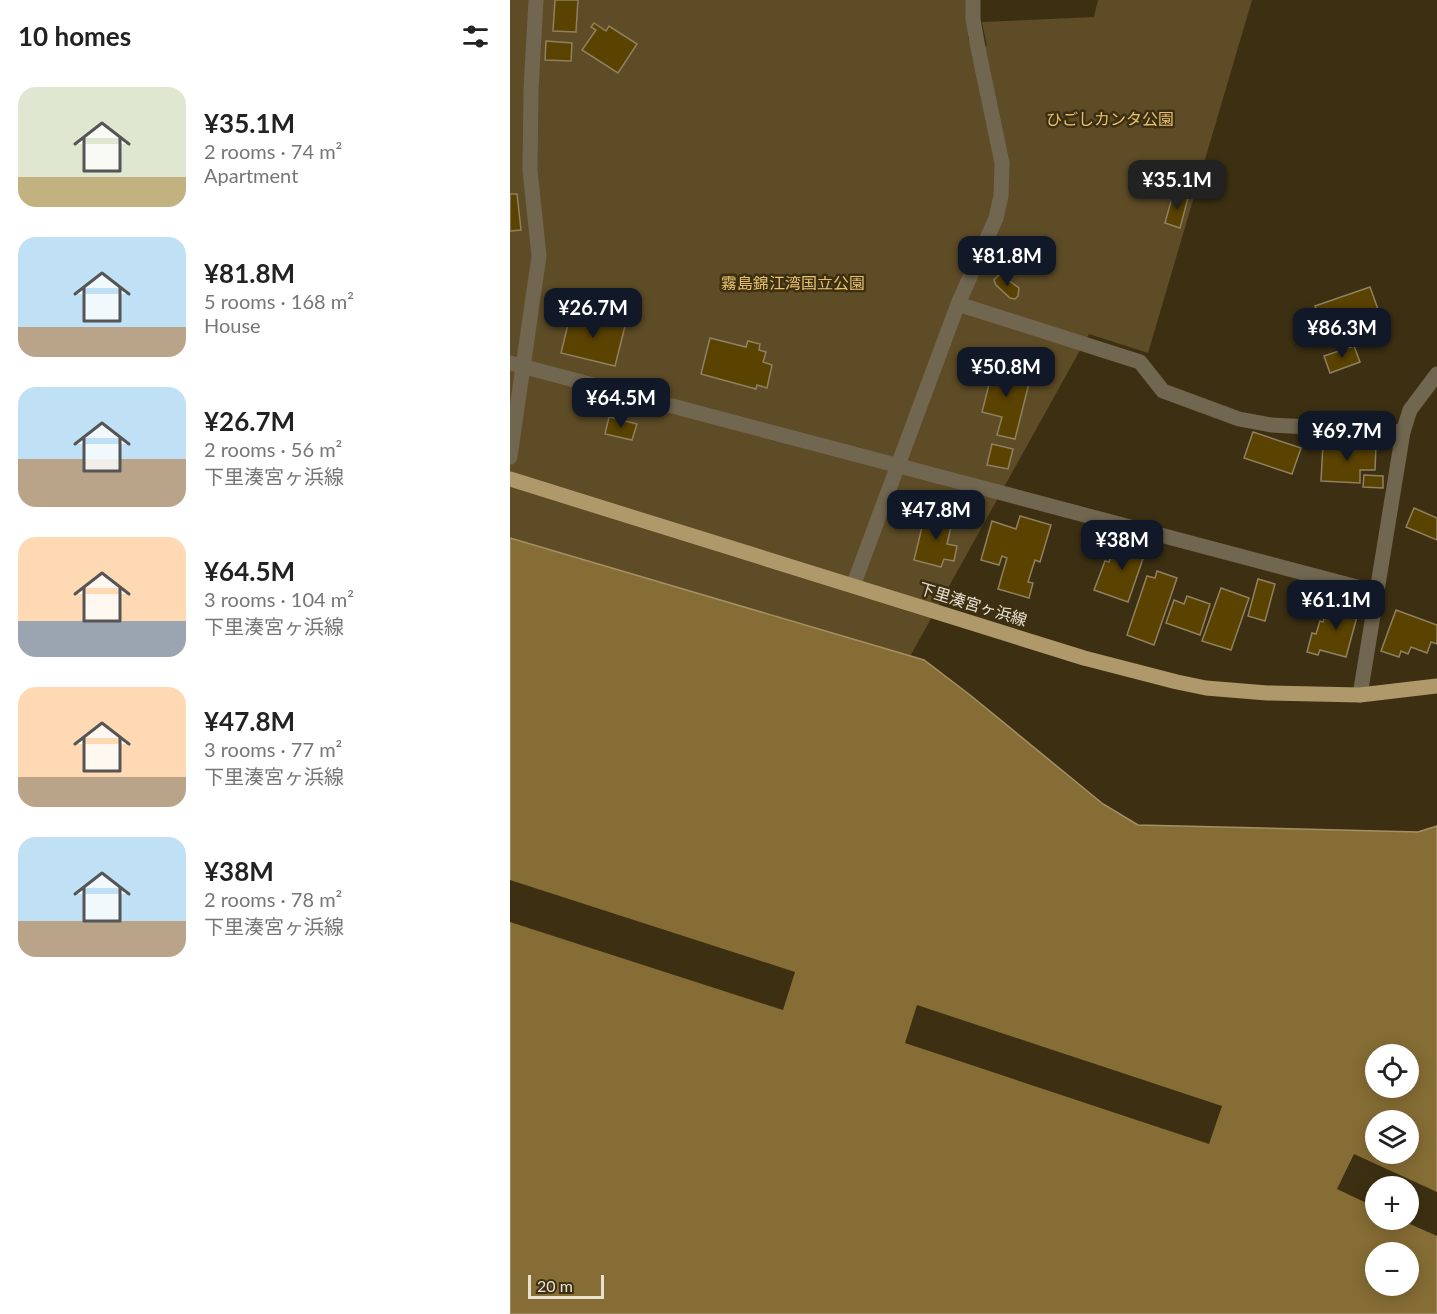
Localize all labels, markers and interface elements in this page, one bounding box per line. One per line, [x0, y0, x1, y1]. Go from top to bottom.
text: 10 homes [18, 20, 131, 52]
icon: filters [459, 20, 492, 53]
text: ¥35.1M [204, 107, 295, 139]
park label: ひごしカンタ公園 [1046, 109, 1174, 128]
icon: home [66, 111, 138, 183]
text: 2 rooms · 74 m² [204, 139, 342, 163]
pin: ¥35.1M [1128, 160, 1226, 211]
text: Apartment [204, 163, 298, 187]
text: ¥35.1M [1142, 167, 1212, 191]
pin: ¥81.8M [958, 236, 1056, 287]
text: ¥81.8M [972, 243, 1042, 267]
text: ¥81.8M [204, 257, 295, 289]
icon: home [66, 261, 138, 333]
park label: 霧島錦江湾国立公園 [721, 273, 865, 292]
pin: ¥26.7M [544, 288, 642, 339]
text: 5 rooms · 168 m² [204, 289, 354, 313]
text: ¥26.7M [558, 295, 628, 319]
pin: ¥86.3M [1293, 308, 1391, 359]
text: House [204, 313, 261, 337]
text: ¥86.3M [1307, 315, 1377, 339]
pin: ¥50.8M [957, 347, 1055, 398]
text: ¥50.8M [971, 354, 1041, 378]
pin: ¥64.5M [572, 378, 670, 429]
text: ¥64.5M [586, 385, 656, 409]
text: ¥26.7M [204, 405, 295, 437]
icon: home [66, 411, 138, 483]
pin: ¥69.7M [1298, 411, 1396, 462]
text: ¥69.7M [1312, 418, 1382, 442]
text: 2 rooms · 56 m² [204, 437, 342, 461]
text: 下里湊宮ヶ浜線 [204, 464, 344, 488]
pin: ¥47.8M [887, 490, 985, 541]
text: ¥47.8M [901, 497, 971, 521]
pin: ¥38M [1086, 520, 1158, 571]
text: ¥38M [1095, 527, 1149, 551]
text: ¥64.5M [204, 555, 295, 587]
icon: home [66, 561, 138, 633]
street label: 下里湊宮ヶ浜線 [917, 578, 1029, 629]
pin: ¥61.1M [1287, 580, 1385, 631]
text: 3 rooms · 104 m² [204, 587, 354, 611]
text: ¥61.1M [1301, 587, 1371, 611]
text: 下里湊宮ヶ浜線 [204, 614, 344, 638]
text: ¥47.8M [204, 705, 295, 737]
icon: home [66, 711, 138, 783]
text: 3 rooms · 77 m² [204, 737, 342, 761]
text: 下里湊宮ヶ浜線 [204, 764, 344, 788]
text: ¥38M [204, 855, 274, 887]
icon: home [66, 861, 138, 933]
text: 2 rooms · 78 m² [204, 887, 342, 911]
text: 下里湊宮ヶ浜線 [204, 914, 344, 938]
map controls [1365, 1044, 1419, 1296]
button: locate [1365, 1044, 1419, 1098]
button: layers [1365, 1110, 1419, 1164]
button: + [1365, 1176, 1419, 1230]
button: − [1365, 1242, 1419, 1296]
scale bar [528, 1272, 604, 1300]
text: 20 m [537, 1276, 573, 1295]

